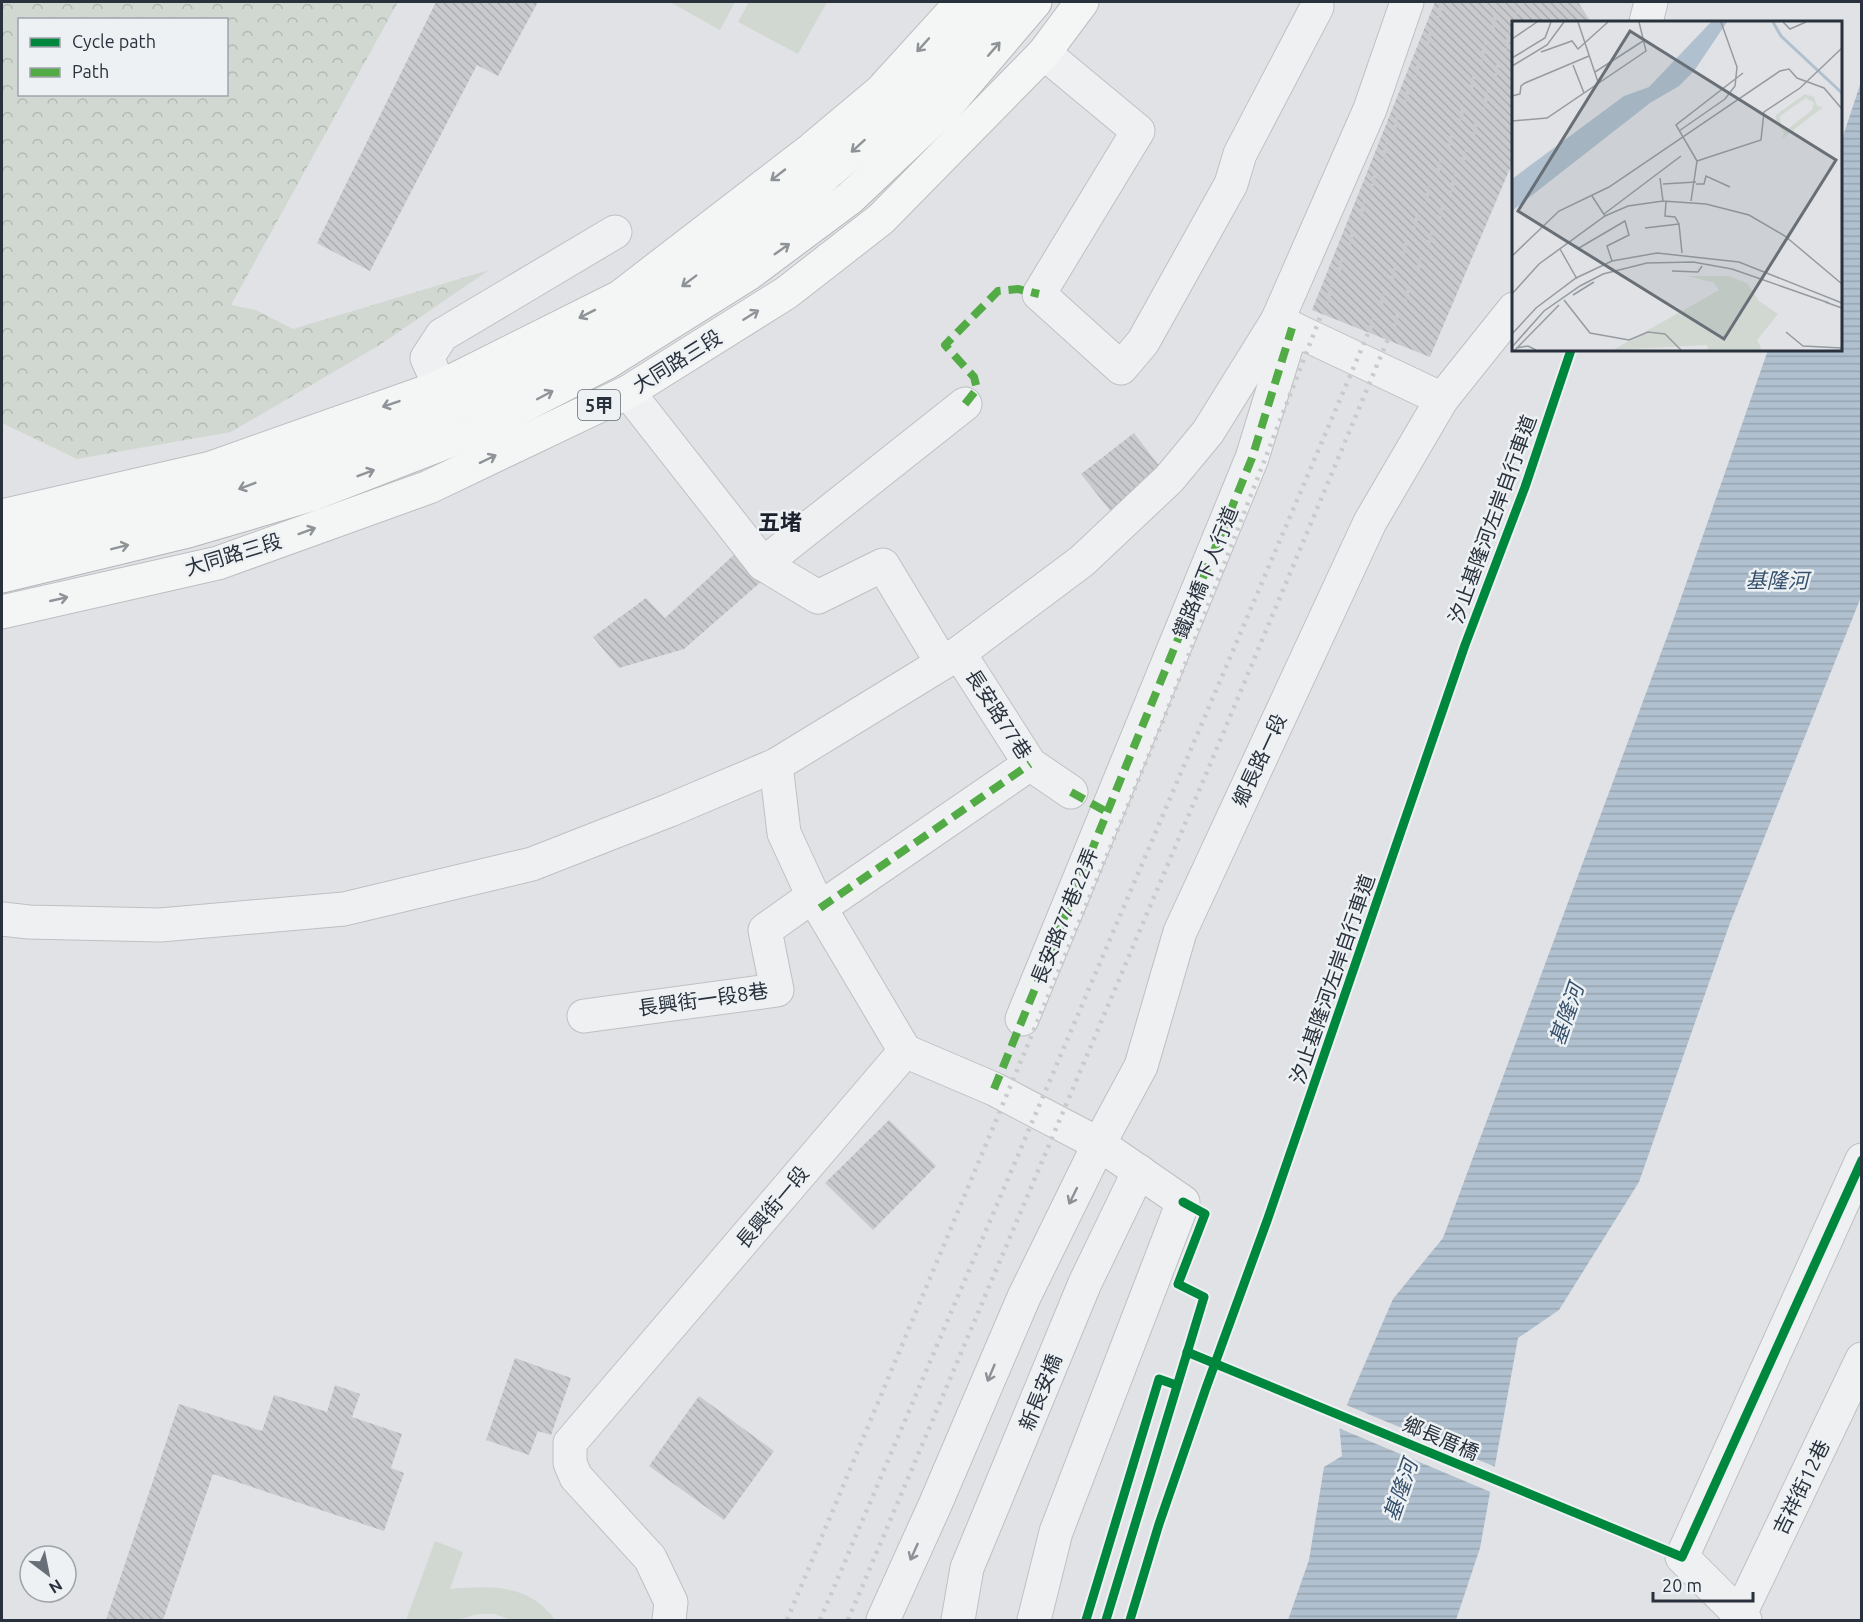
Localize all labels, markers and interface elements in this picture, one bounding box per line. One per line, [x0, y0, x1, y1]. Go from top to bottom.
legend [18, 18, 228, 96]
inset map [1512, 21, 1842, 351]
text: Cycle path [72, 31, 156, 51]
one-way arrow [916, 37, 930, 52]
one-way arrow [987, 42, 1001, 57]
text: Path [72, 61, 109, 81]
one-way arrow [851, 139, 866, 153]
one-way arrow [770, 168, 786, 181]
one-way arrow [774, 243, 790, 255]
one-way arrow [682, 274, 698, 287]
one-way arrow [578, 308, 596, 320]
one-way arrow [742, 309, 759, 321]
street label: 大同路三段 [629, 325, 725, 397]
one-way arrow [536, 389, 553, 401]
road number: 5甲 [578, 390, 620, 420]
one-way arrow [382, 400, 401, 411]
street label: 汐止基隆河左岸自行車道 [1444, 412, 1540, 626]
one-way arrow [479, 453, 497, 465]
one-way arrow [357, 467, 375, 478]
one-way arrow [238, 481, 257, 492]
street label: 鐵路橋下人行道 [1168, 503, 1242, 641]
district label: 五堵 [758, 509, 802, 534]
one-way arrow [297, 524, 316, 535]
street label: 大同路三段 [182, 528, 284, 580]
one-way arrow [110, 541, 129, 553]
water label: 基隆河 [1746, 568, 1812, 592]
one-way arrow [49, 592, 68, 604]
street label: 長安路77巷 [961, 665, 1037, 763]
street label: 鄉長路一段 [1227, 710, 1291, 810]
street label: 長安路77巷22弄 [1026, 844, 1102, 988]
street label: 汐止基隆河左岸自行車道 [1285, 871, 1379, 1087]
water label: 基隆河 [1544, 977, 1589, 1048]
street label: 長興街一段8巷 [636, 978, 770, 1020]
street label: 長興街一段 [731, 1161, 813, 1253]
one-way arrow [1067, 1187, 1078, 1205]
street label: 新長安橋 [1014, 1351, 1066, 1433]
one-way arrow [985, 1364, 996, 1382]
street label: 鄉長厝橋 [1400, 1412, 1482, 1464]
street label: 吉祥街12巷 [1768, 1436, 1834, 1538]
water label: 基隆河 [1378, 1453, 1423, 1524]
one-way arrow [908, 1543, 919, 1561]
north arrow [18, 1544, 78, 1604]
scale bar [1653, 1565, 1754, 1603]
text: 20 m [1662, 1575, 1702, 1595]
text: N [46, 1576, 66, 1598]

